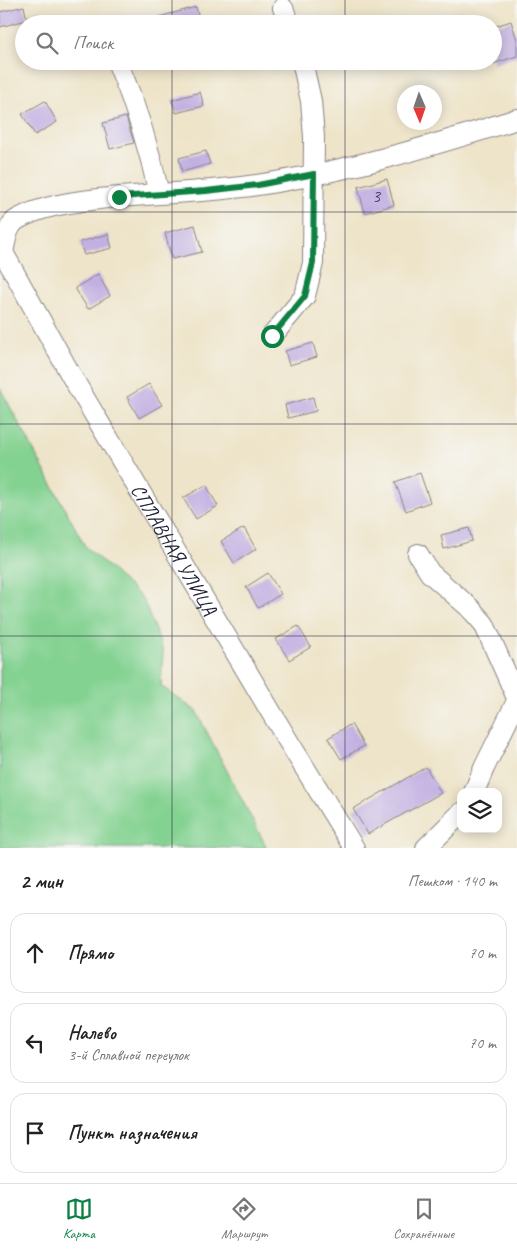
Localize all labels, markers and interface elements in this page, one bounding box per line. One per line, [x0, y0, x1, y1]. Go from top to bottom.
search box [15, 15, 502, 70]
icon: search [33, 29, 61, 57]
text: Поиск [73, 31, 113, 55]
north arrow [397, 85, 442, 130]
house number: 3 [372, 185, 382, 207]
route end [108, 186, 131, 209]
route start [261, 325, 284, 348]
street label: СПЛАВНАЯ УЛИЦА [126, 479, 223, 620]
map controls [457, 788, 502, 833]
button: layers [457, 788, 502, 833]
text: 2 мин [20, 868, 63, 894]
text: Пешком · 140 m [408, 871, 497, 891]
icon: ahead [21, 939, 49, 967]
text: Прямо [68, 941, 113, 965]
text: 70 m [469, 943, 496, 963]
text: Налево [68, 1021, 116, 1045]
icon: left [21, 1029, 49, 1057]
text: 70 m [469, 1033, 496, 1053]
text: 3-й Сплавной переулок [68, 1045, 189, 1065]
icon: arrive [21, 1119, 49, 1147]
text: Пункт назначения [68, 1121, 197, 1145]
tab: Карта [63, 1195, 95, 1242]
tab: Маршрут [221, 1195, 267, 1242]
tab: Сохранённые [393, 1195, 454, 1242]

